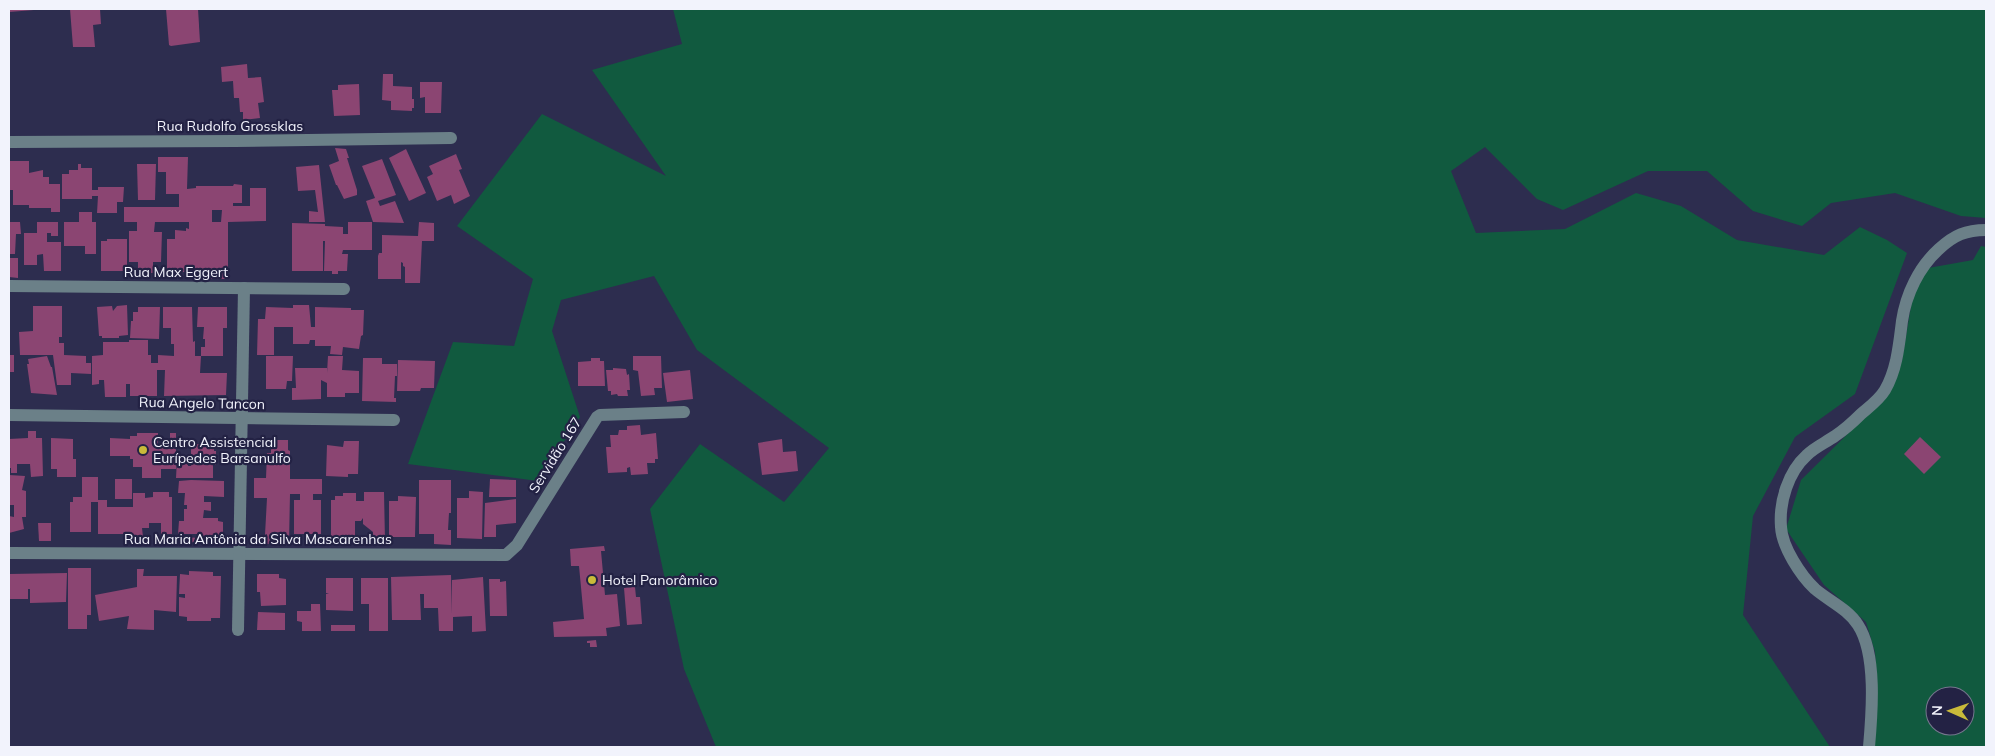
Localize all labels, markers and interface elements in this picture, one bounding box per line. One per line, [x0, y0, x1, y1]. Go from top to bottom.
street label: Rua Rudolfo Grossklas [157, 117, 303, 135]
street label: Rua Max Eggert [124, 263, 228, 281]
street label: Rua Angelo Tancon [139, 393, 265, 413]
street label: Servidão 167 [525, 414, 585, 496]
place label: Centro Assistencial Eurípedes Barsanulfo [153, 433, 291, 467]
marker: Centro Assistencial Eurípedes Barsanulfo [137, 444, 149, 456]
street label: Rua Maria Antônia da Silva Mascarenhas [124, 530, 392, 548]
place label: Hotel Panorâmico [602, 571, 717, 589]
marker: Hotel Panorâmico [586, 574, 598, 586]
north arrow [1925, 686, 1975, 736]
text: N [1928, 705, 1946, 716]

